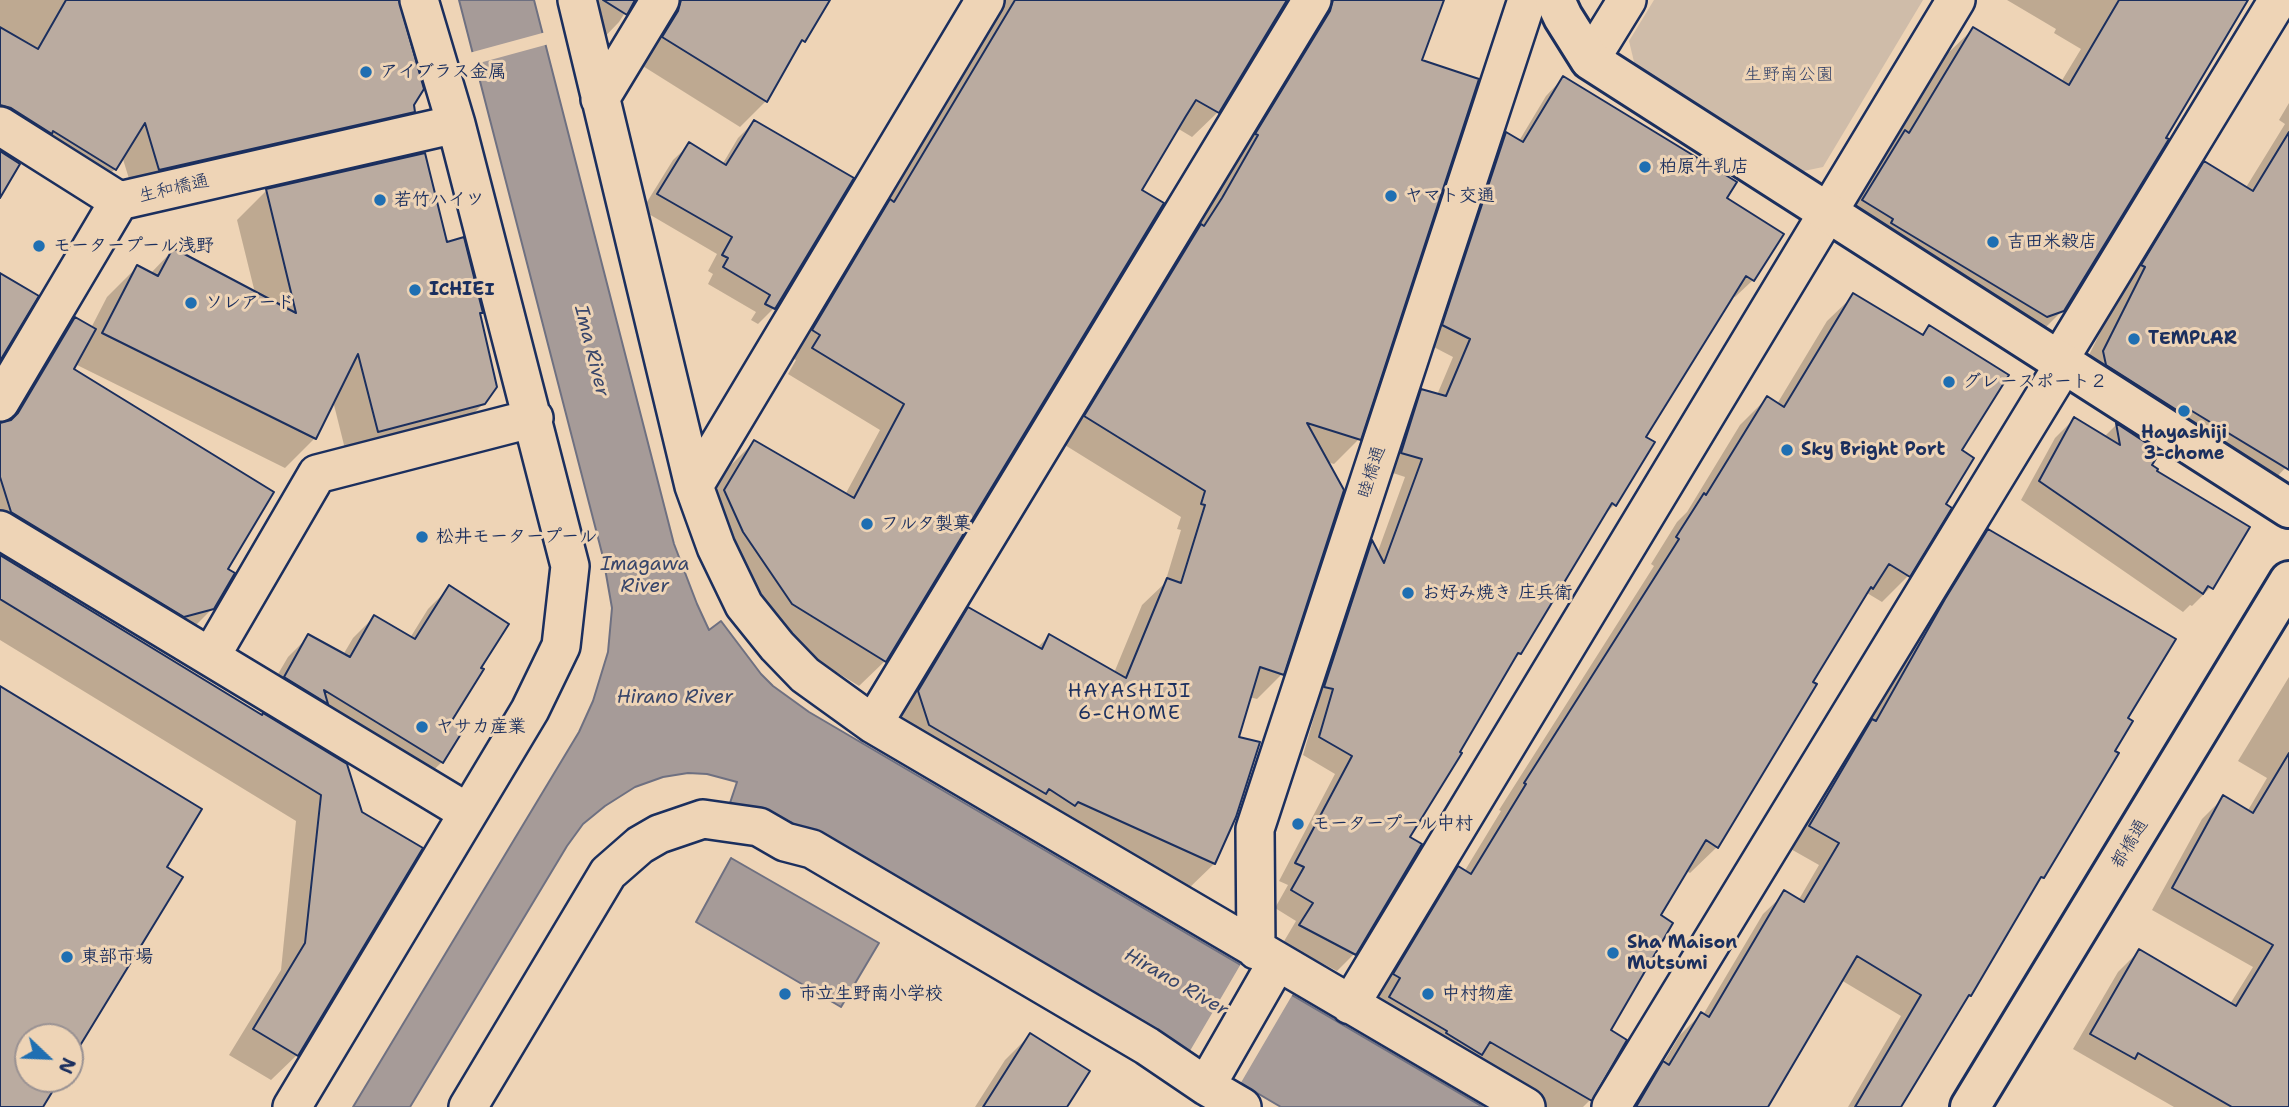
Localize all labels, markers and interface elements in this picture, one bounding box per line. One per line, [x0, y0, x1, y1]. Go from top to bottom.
place label: アイブラス金属 [380, 61, 506, 83]
marker: アイブラス金属 [358, 64, 374, 80]
park label: 生野南公園 [1744, 64, 1834, 86]
place label: 柏原牛乳店 [1659, 156, 1749, 178]
marker: 柏原牛乳店 [1637, 159, 1653, 175]
street label: 生和橋通 [136, 170, 212, 208]
place label: ヤマト交通 [1405, 185, 1495, 207]
marker: ヤマト交通 [1383, 188, 1399, 204]
place label: 若竹ハイツ [394, 189, 484, 211]
marker: 若竹ハイツ [372, 192, 388, 208]
place label: 吉田米穀店 [2007, 231, 2097, 253]
marker: 吉田米穀店 [1985, 234, 2001, 250]
place label: モータープール浅野 [53, 235, 214, 257]
marker: モータープール浅野 [31, 238, 47, 254]
place label: ICHIEI [429, 279, 494, 301]
marker: ICHIEI [407, 282, 423, 298]
place label: ソレアード [205, 292, 294, 314]
marker: ソレアード [183, 295, 199, 311]
water label: Ima River [569, 303, 613, 399]
place label: TEMPLAR [2148, 328, 2237, 350]
marker: TEMPLAR [2126, 331, 2142, 347]
place label: グレースポート２ [1963, 371, 2108, 393]
marker: グレースポート２ [1941, 374, 1957, 390]
marker: Hayashiji 3-chome [2176, 403, 2192, 419]
place label: Hayashiji 3-chome [2141, 422, 2227, 464]
place label: Sky Bright Port [1801, 439, 1945, 461]
marker: Sky Bright Port [1779, 442, 1795, 458]
street label: 睦橋通 [1353, 443, 1391, 501]
place label: フルタ製菓 [881, 513, 971, 535]
marker: フルタ製菓 [859, 516, 875, 532]
place label: 松井モータープール [436, 526, 597, 548]
marker: 松井モータープール [414, 529, 430, 545]
water label: Imagawa River [600, 554, 690, 598]
place label: お好み焼き 庄兵衛 [1422, 582, 1572, 604]
marker: お好み焼き 庄兵衛 [1400, 585, 1416, 601]
district label: HAYASHIJI 6-CHOME [1069, 681, 1191, 725]
water label: Hirano River [617, 687, 733, 709]
place label: ヤサカ産業 [436, 716, 526, 738]
marker: ヤサカ産業 [414, 719, 430, 735]
place label: モータープール中村 [1312, 813, 1473, 835]
street label: 都橋通 [2107, 815, 2153, 873]
marker: モータープール中村 [1290, 816, 1306, 832]
place label: Sha Maison Mutsumi [1627, 932, 1737, 974]
water label: Hirano River [1120, 944, 1232, 1022]
marker: Sha Maison Mutsumi [1605, 945, 1621, 961]
place label: 東部市場 [81, 946, 153, 968]
marker: 東部市場 [59, 949, 75, 965]
place label: 市立生野南小学校 [799, 983, 943, 1005]
place label: 中村物産 [1442, 983, 1514, 1005]
marker: 市立生野南小学校 [777, 986, 793, 1002]
marker: 中村物産 [1420, 986, 1436, 1002]
north arrow [14, 1023, 84, 1093]
text: N [53, 1054, 81, 1077]

